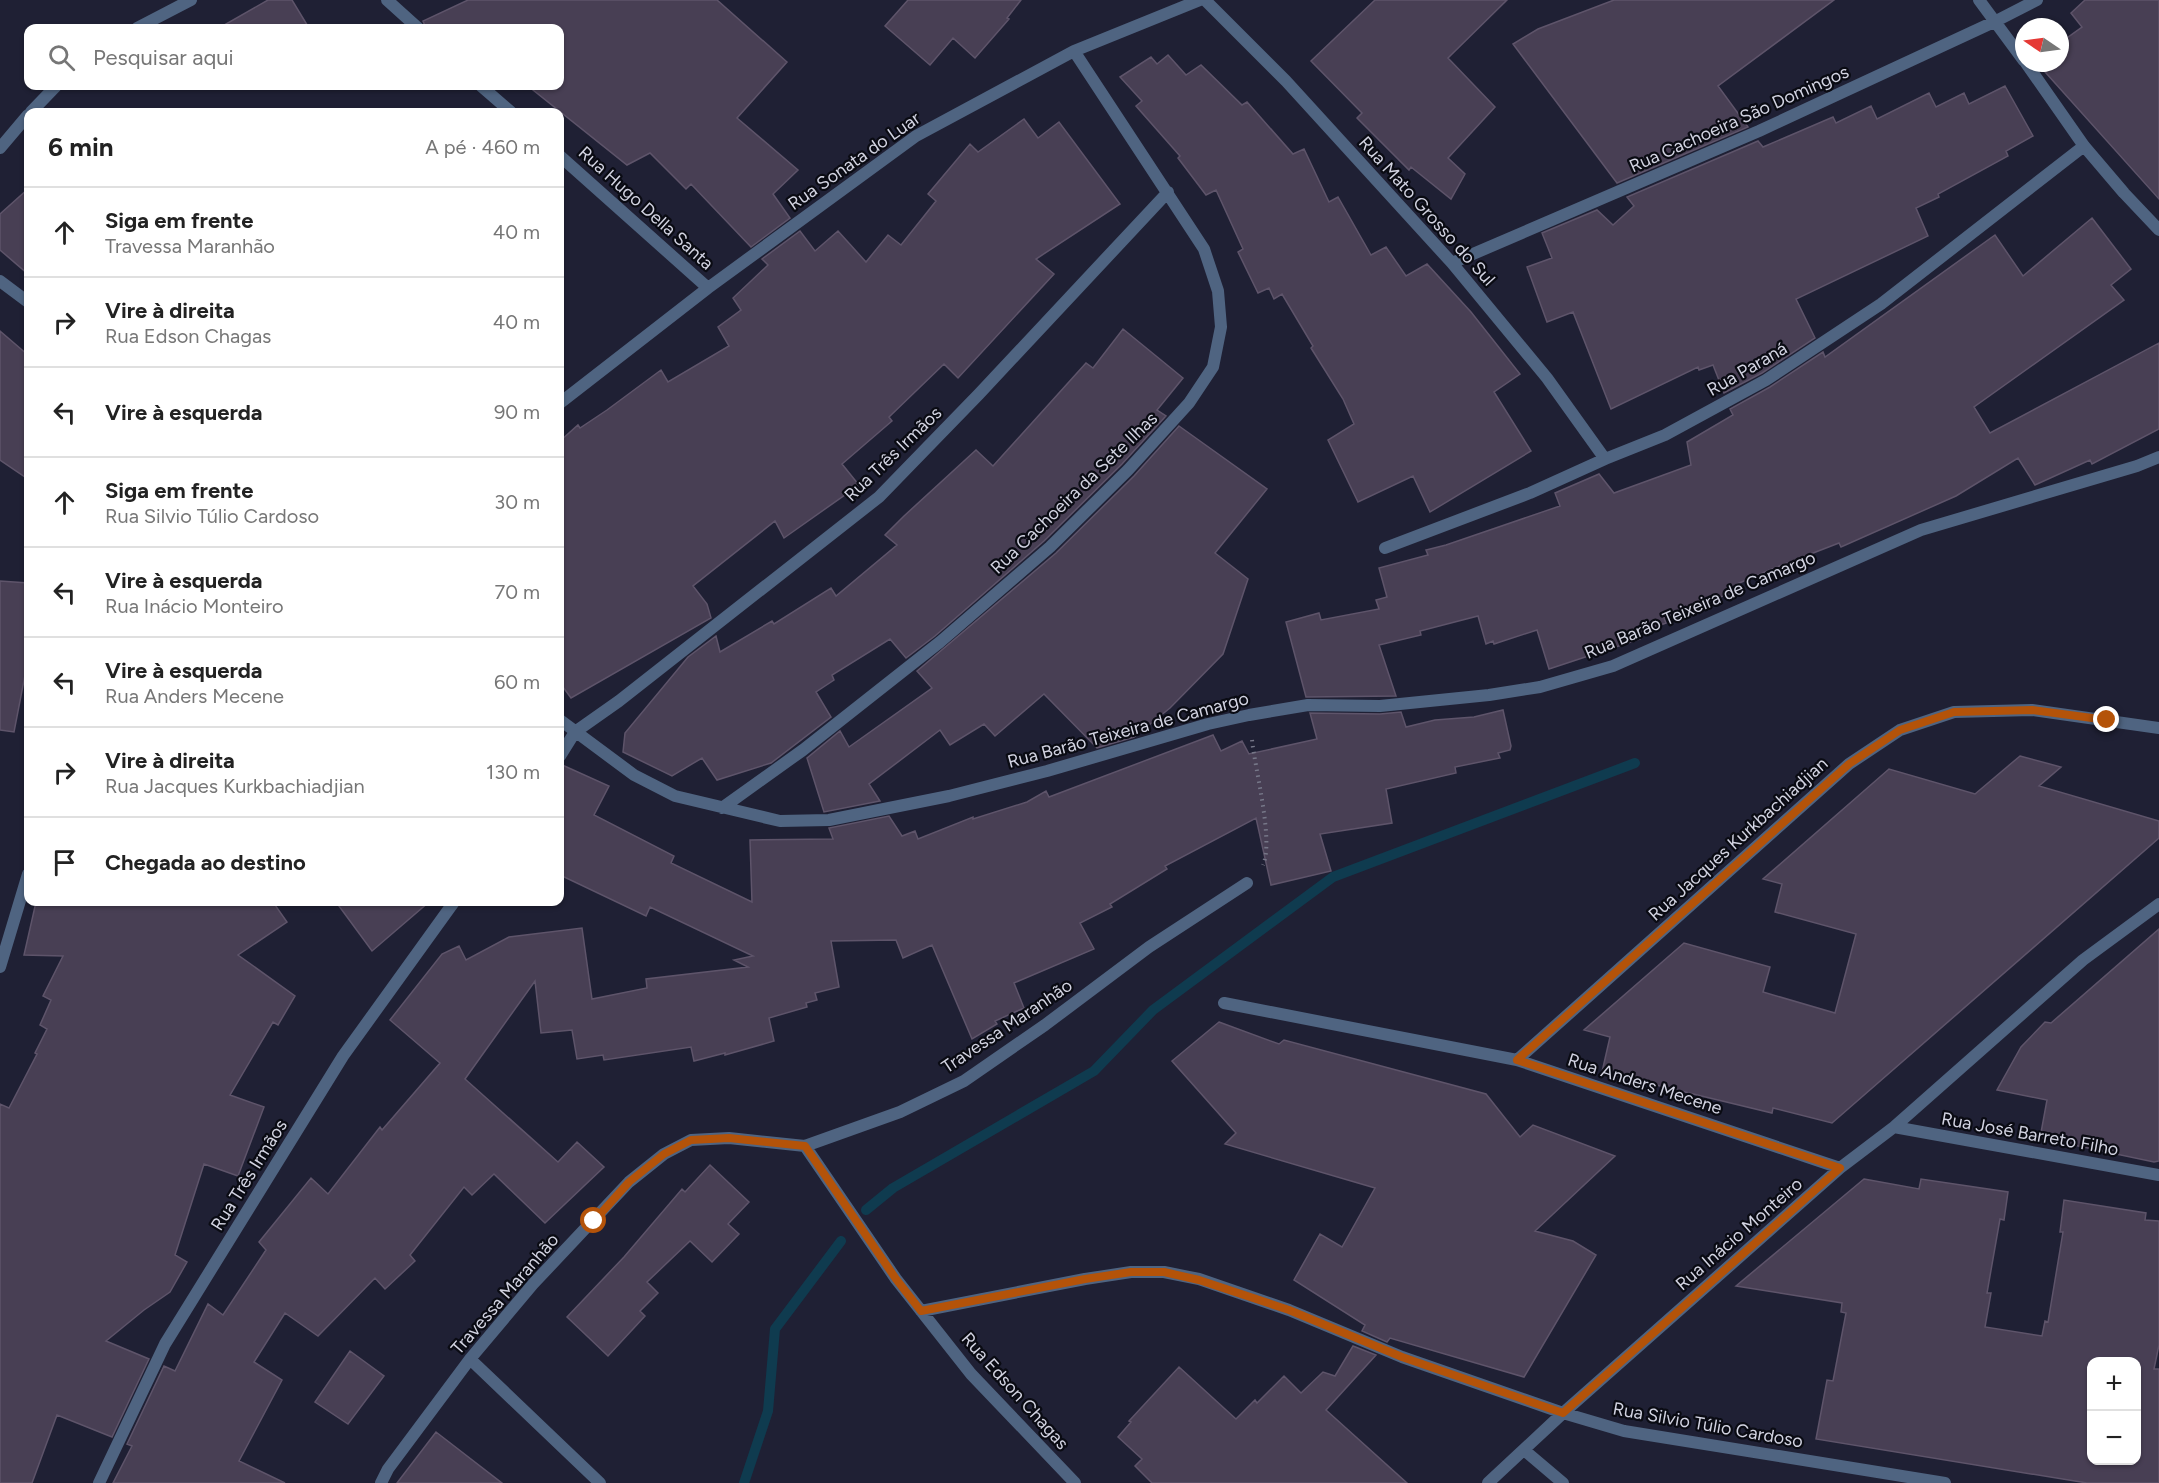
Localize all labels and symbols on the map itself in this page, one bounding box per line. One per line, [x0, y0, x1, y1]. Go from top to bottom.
north arrow [2015, 18, 2069, 72]
street label: Rua Cachoeira São Domingos [1626, 61, 1852, 177]
street label: Rua Sonata do Luar [784, 107, 924, 215]
street label: Rua Mato Grosso do Sul [1354, 132, 1500, 290]
street label: Rua Hugo Della Santa [574, 142, 718, 274]
street label: Rua Paraná [1703, 337, 1791, 401]
street label: Rua Três Irmãos [840, 402, 946, 506]
street label: Rua Cachoeira da Sete Ilhas [986, 407, 1162, 579]
street label: Rua Barão Teixeira de Camargo [1581, 546, 1819, 664]
street label: Rua Barão Teixeira de Camargo [1005, 687, 1251, 773]
route end [2093, 706, 2119, 732]
street label: Rua Jacques Kurkbachiadjian [1644, 753, 1832, 925]
street label: Travessa Maranhão [937, 974, 1077, 1078]
street label: Rua Anders Mecene [1565, 1049, 1725, 1119]
street label: Rua José Barreto Filho [1940, 1108, 2120, 1160]
street label: Rua Três Irmãos [206, 1115, 292, 1235]
street label: Rua Inácio Monteiro [1671, 1173, 1807, 1295]
route start [580, 1207, 606, 1233]
street label: Travessa Maranhão [447, 1229, 563, 1359]
street label: Rua Edson Chagas [957, 1328, 1073, 1454]
street label: Rua Silvio Túlio Cardoso [1611, 1397, 1805, 1453]

